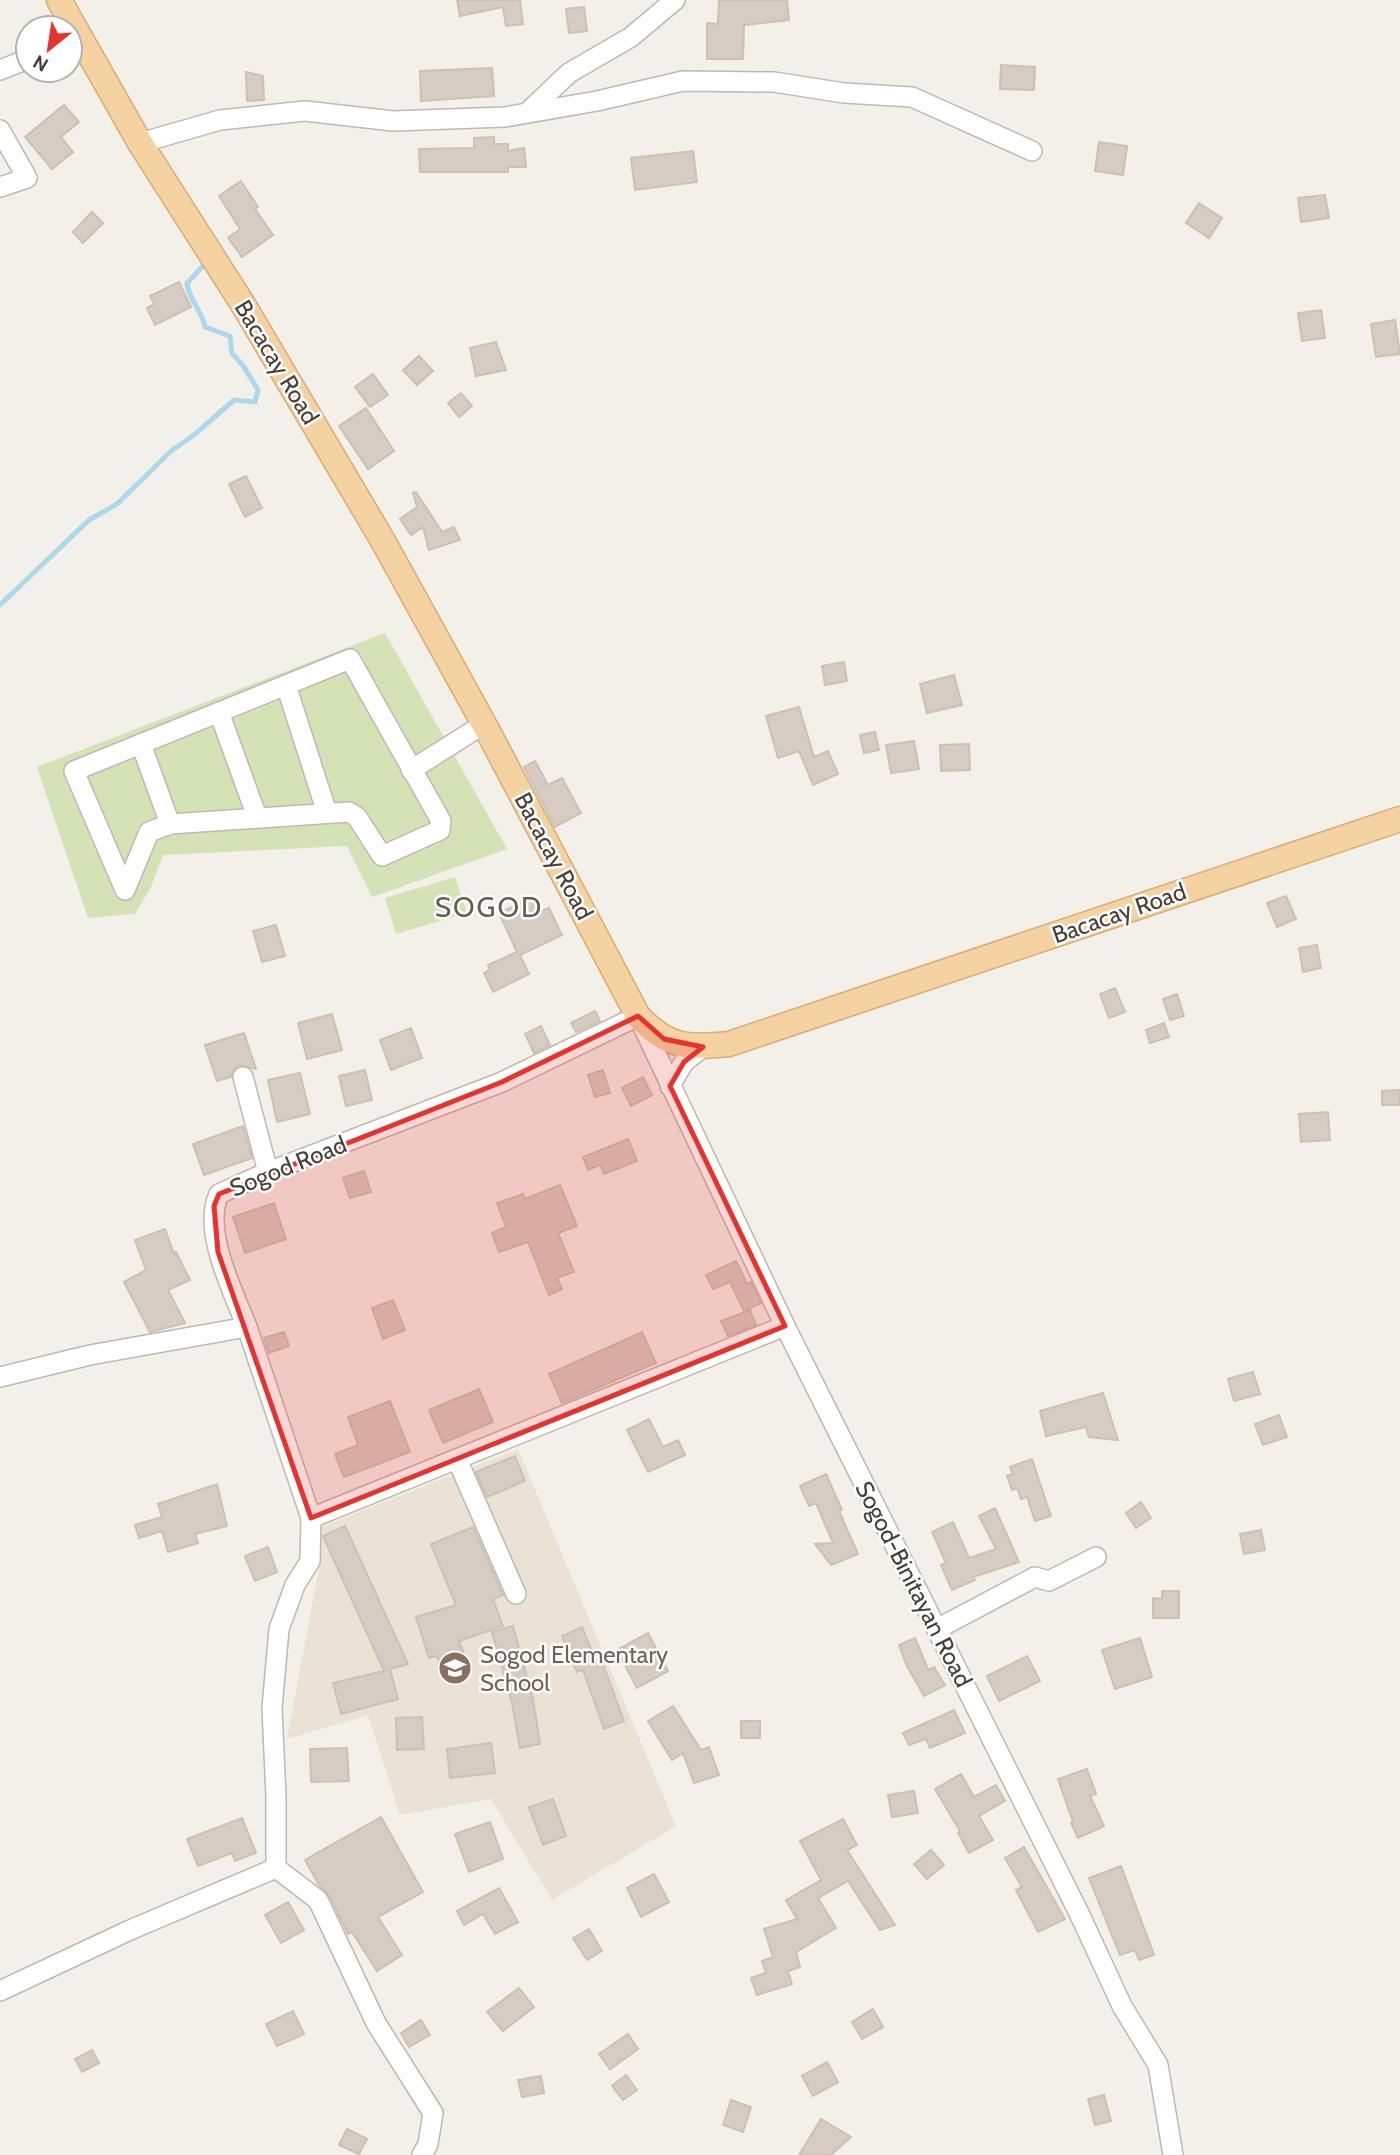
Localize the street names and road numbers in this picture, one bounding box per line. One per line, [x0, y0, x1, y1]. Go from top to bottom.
street label: Bacacay Road [229, 295, 325, 429]
street label: Bacacay Road [508, 787, 600, 925]
street label: Bacacay Road [1048, 877, 1190, 949]
street label: Sogod Road [225, 1129, 351, 1203]
street label: Sogod-Binitayan Road [850, 1476, 978, 1692]

